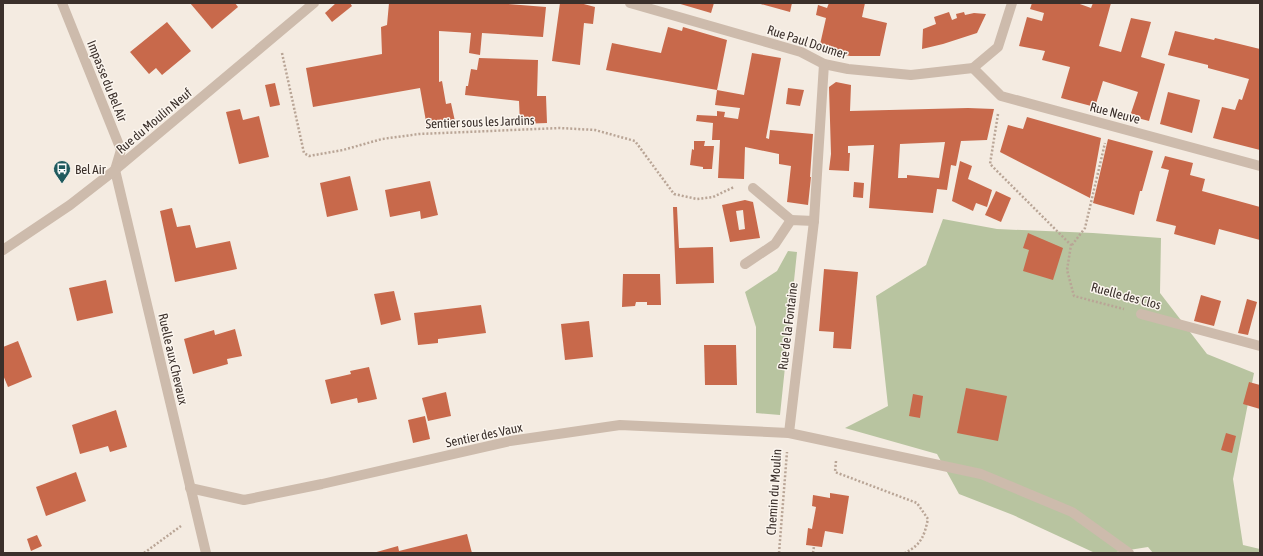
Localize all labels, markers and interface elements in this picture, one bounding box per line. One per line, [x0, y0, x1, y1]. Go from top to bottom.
street label: Rue Paul Doumer [765, 22, 849, 62]
street label: Impasse du Bel Air [84, 38, 130, 124]
street label: Rue du Moulin Neuf [113, 85, 195, 157]
street label: Rue Neuve [1088, 99, 1142, 127]
street label: Sentier sous les Jardins [425, 113, 535, 131]
bus stop icon: Bel Air [52, 159, 72, 184]
place label: Bel Air [75, 162, 106, 177]
street label: Ruelle des Clos [1090, 280, 1163, 313]
street label: Rue de la Fontaine [775, 281, 801, 371]
street label: Ruelle aux Chevaux [155, 312, 191, 407]
street label: Sentier des Vaux [444, 419, 524, 450]
street label: Chemin du Moulin [763, 448, 785, 536]

